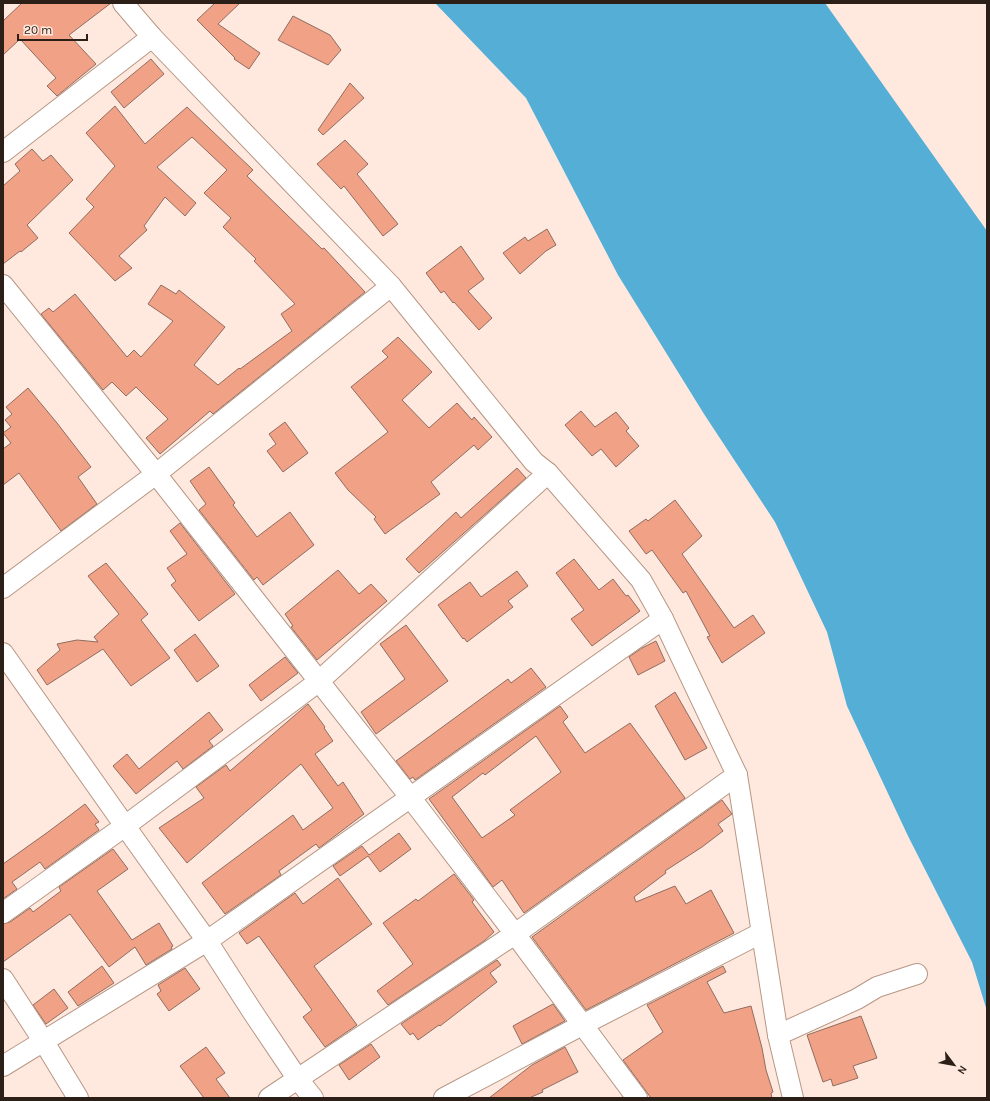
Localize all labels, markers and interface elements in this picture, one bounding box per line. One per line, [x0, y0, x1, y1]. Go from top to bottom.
scale bar [18, 16, 87, 42]
text: 20 m [24, 23, 52, 37]
north arrow [934, 1045, 974, 1085]
text: N [954, 1063, 970, 1077]

